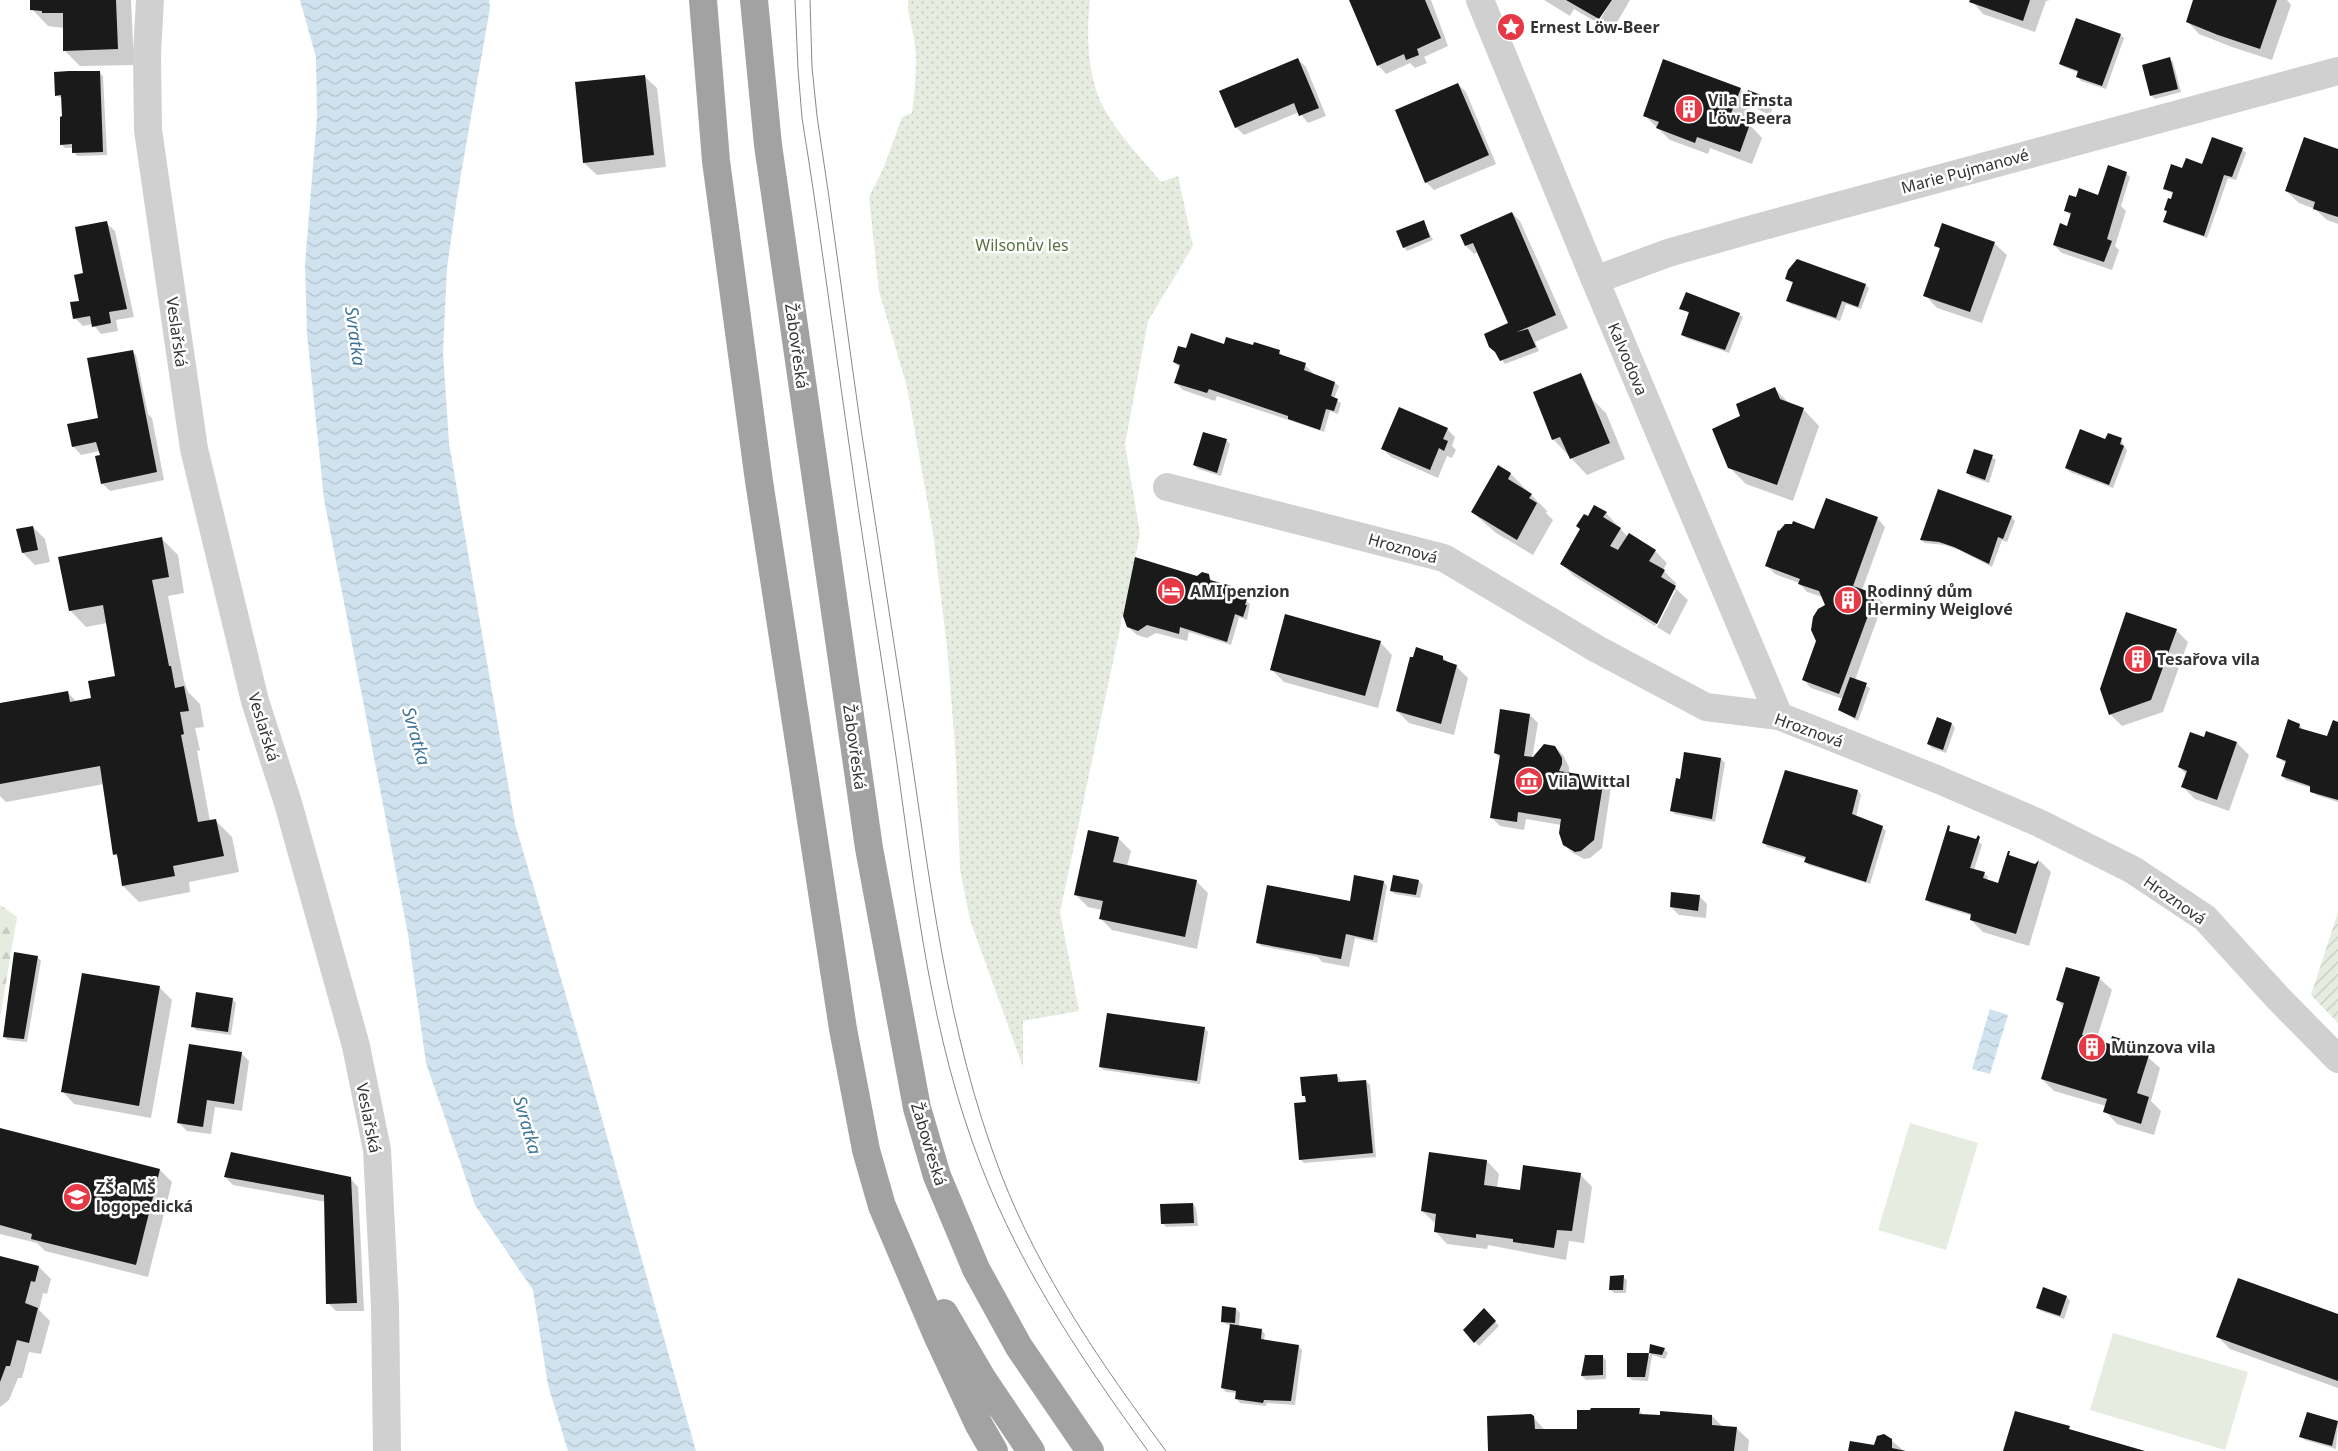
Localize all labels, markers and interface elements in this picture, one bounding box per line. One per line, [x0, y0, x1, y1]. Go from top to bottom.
place icon: Ernest Löw-Beer [1496, 12, 1526, 42]
place label: Ernest Löw-Beer [1530, 16, 1660, 38]
place label: Vila Ernsta Löw-Beera [1708, 89, 1793, 129]
building icon: Vila Ernsta Löw-Beera [1674, 94, 1704, 124]
street label: Marie Pujmanové [1899, 143, 2031, 199]
park label: Wilsonův les [975, 234, 1069, 256]
street label: Veslařská [161, 295, 193, 369]
street label: Žabovřeská [780, 302, 814, 390]
water label: Svratka [340, 305, 372, 367]
street label: Kalvodova [1603, 319, 1653, 399]
street label: Hroznová [1366, 528, 1440, 568]
hotel icon: AMI penzion [1156, 576, 1186, 606]
place label: AMI penzion [1190, 580, 1290, 602]
place label: Rodinný dům Herminy Weiglové [1867, 580, 2013, 620]
building icon: Rodinný dům Herminy Weiglové [1833, 585, 1863, 615]
building icon: Tesařova vila [2123, 644, 2153, 674]
place label: Tesařova vila [2157, 648, 2260, 670]
street label: Veslařská [243, 690, 285, 764]
street label: Žabovřeská [838, 703, 872, 791]
water label: Svratka [397, 704, 437, 768]
street label: Hroznová [1772, 707, 1846, 753]
museum icon: Vila Wittal [1514, 766, 1544, 796]
place label: Vila Wittal [1548, 770, 1630, 792]
street label: Hroznová [2139, 870, 2211, 930]
building icon: Münzova vila [2077, 1032, 2107, 1062]
place label: Münzova vila [2111, 1036, 2216, 1058]
street label: Veslařská [351, 1081, 387, 1155]
water label: Svratka [508, 1093, 548, 1157]
street label: Žabovřeská [906, 1100, 952, 1188]
place label: ZŠ a MŠ logopedická [96, 1177, 193, 1217]
school or university icon: ZŠ a MŠ logopedická [62, 1182, 92, 1212]

